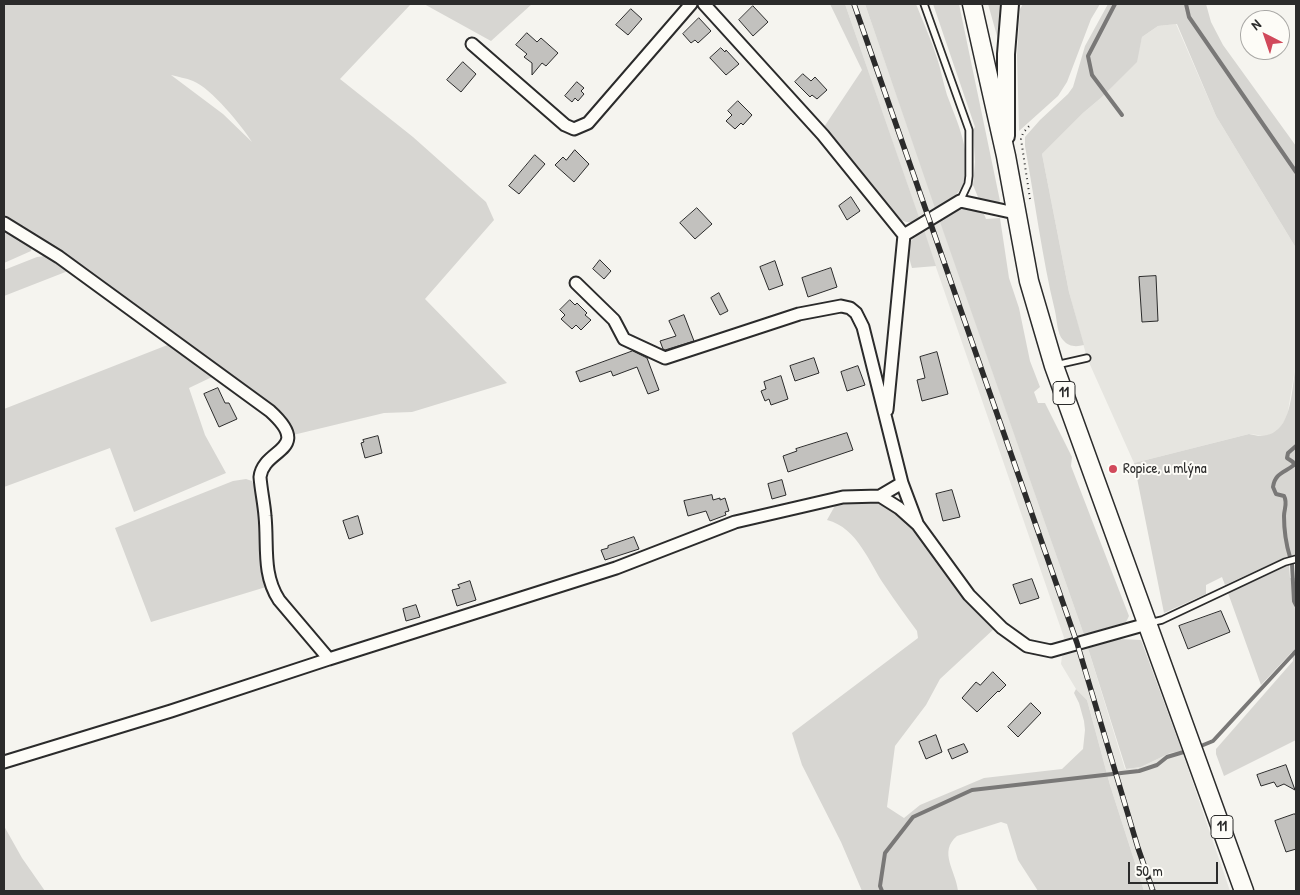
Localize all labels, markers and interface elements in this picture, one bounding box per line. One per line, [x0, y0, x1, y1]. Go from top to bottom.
north arrow [1240, 10, 1290, 60]
text: N [1246, 14, 1265, 34]
road number: 11 [1053, 382, 1075, 404]
place label: Ropice, u mlýna [1123, 460, 1207, 478]
marker: Ropice, u mlýna [1107, 463, 1119, 475]
road number: 11 [1211, 816, 1233, 839]
scale bar [1130, 852, 1220, 884]
text: 50 m [1136, 860, 1163, 881]

